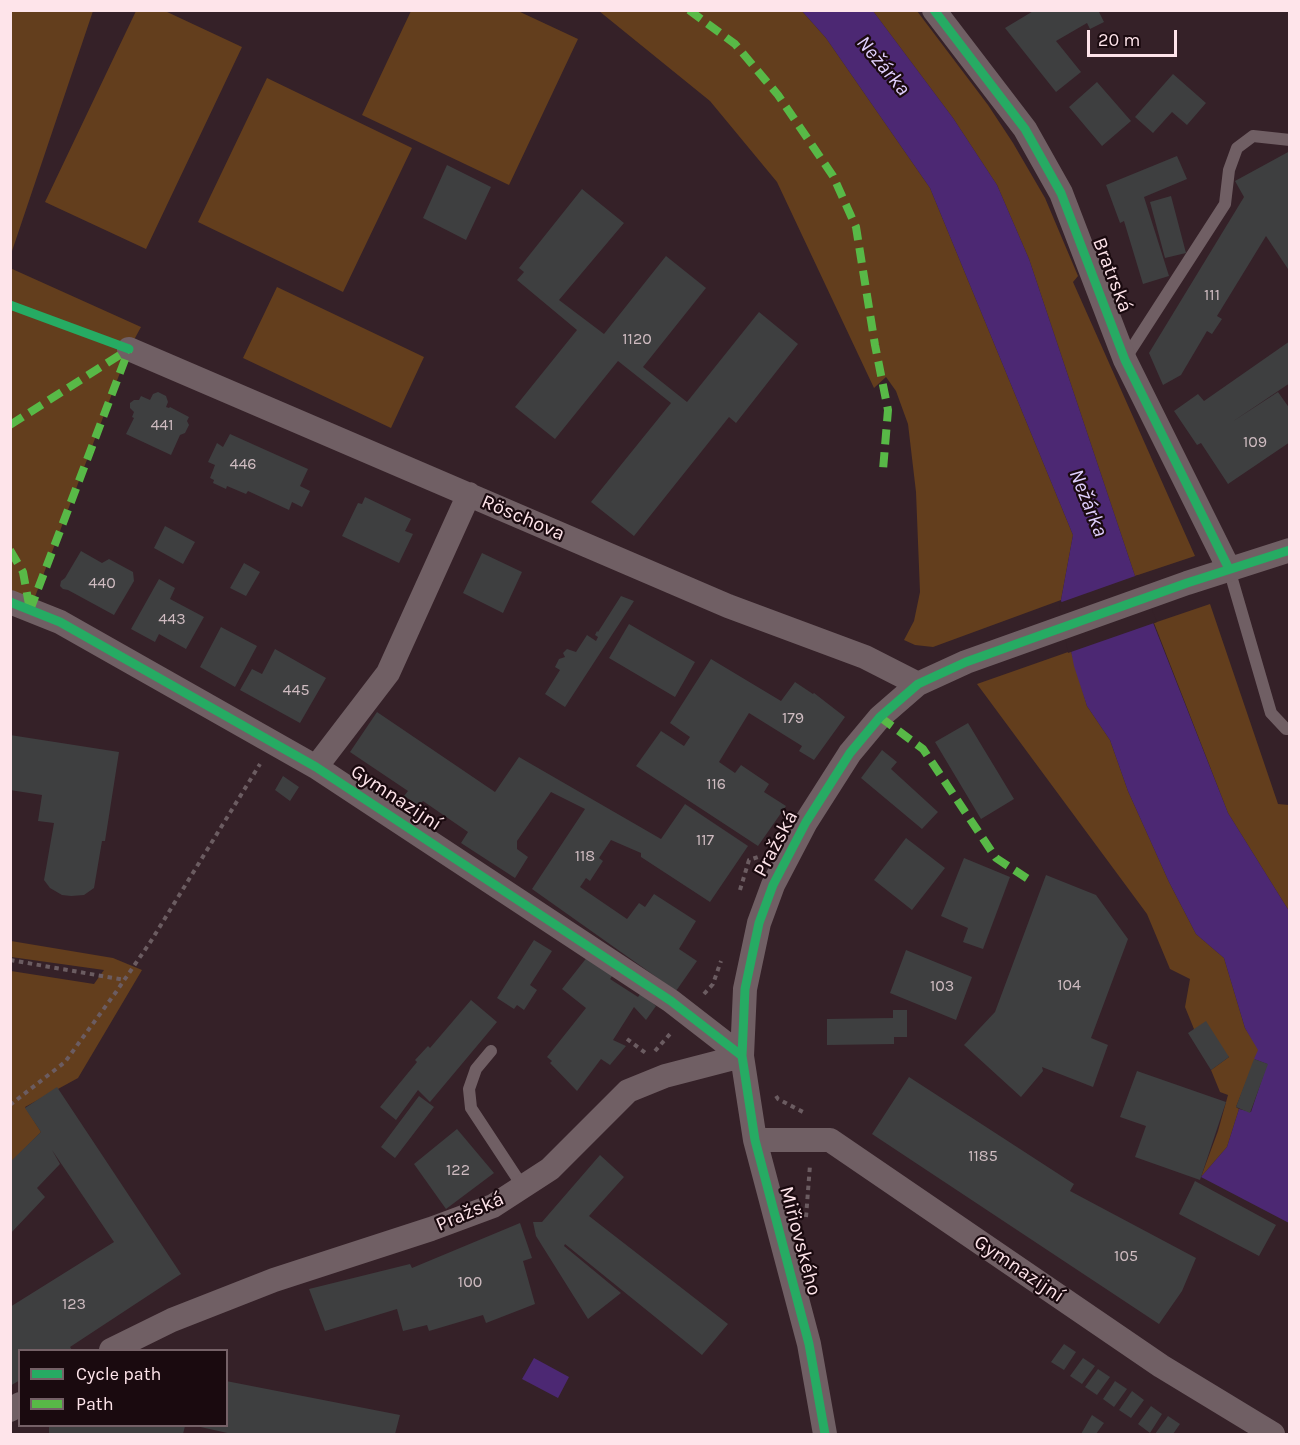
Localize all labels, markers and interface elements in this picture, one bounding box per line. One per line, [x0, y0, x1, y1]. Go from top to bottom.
scale bar [1090, 18, 1180, 56]
text: 20 m [1098, 29, 1140, 51]
water label: Nežárka [851, 31, 915, 101]
street label: Bratrská [1087, 234, 1137, 316]
house number: 111 [1204, 285, 1220, 305]
house number: 1120 [622, 329, 652, 349]
house number: 441 [150, 415, 174, 435]
house number: 109 [1243, 432, 1267, 452]
house number: 446 [229, 454, 257, 474]
water label: Nežárka [1063, 466, 1113, 540]
street label: Röschova [478, 490, 568, 546]
house number: 440 [88, 573, 116, 593]
house number: 443 [158, 609, 186, 629]
house number: 445 [283, 680, 309, 700]
house number: 179 [782, 708, 804, 728]
street label: Gymnazijní [346, 760, 446, 836]
house number: 116 [706, 774, 726, 794]
street label: Pražská [749, 807, 803, 881]
house number: 117 [696, 830, 714, 850]
house number: 118 [575, 846, 595, 866]
house number: 104 [1057, 975, 1081, 995]
house number: 103 [930, 976, 954, 996]
house number: 1185 [968, 1146, 998, 1166]
house number: 122 [446, 1160, 470, 1180]
street label: Miřiovského [774, 1184, 826, 1298]
street label: Pražská [432, 1187, 508, 1237]
street label: Gymnazijní [969, 1230, 1069, 1308]
house number: 105 [1114, 1246, 1138, 1266]
house number: 100 [458, 1272, 482, 1292]
house number: 123 [62, 1294, 86, 1314]
legend [18, 1349, 228, 1427]
text: Cycle path [76, 1363, 161, 1385]
text: Path [76, 1393, 114, 1415]

